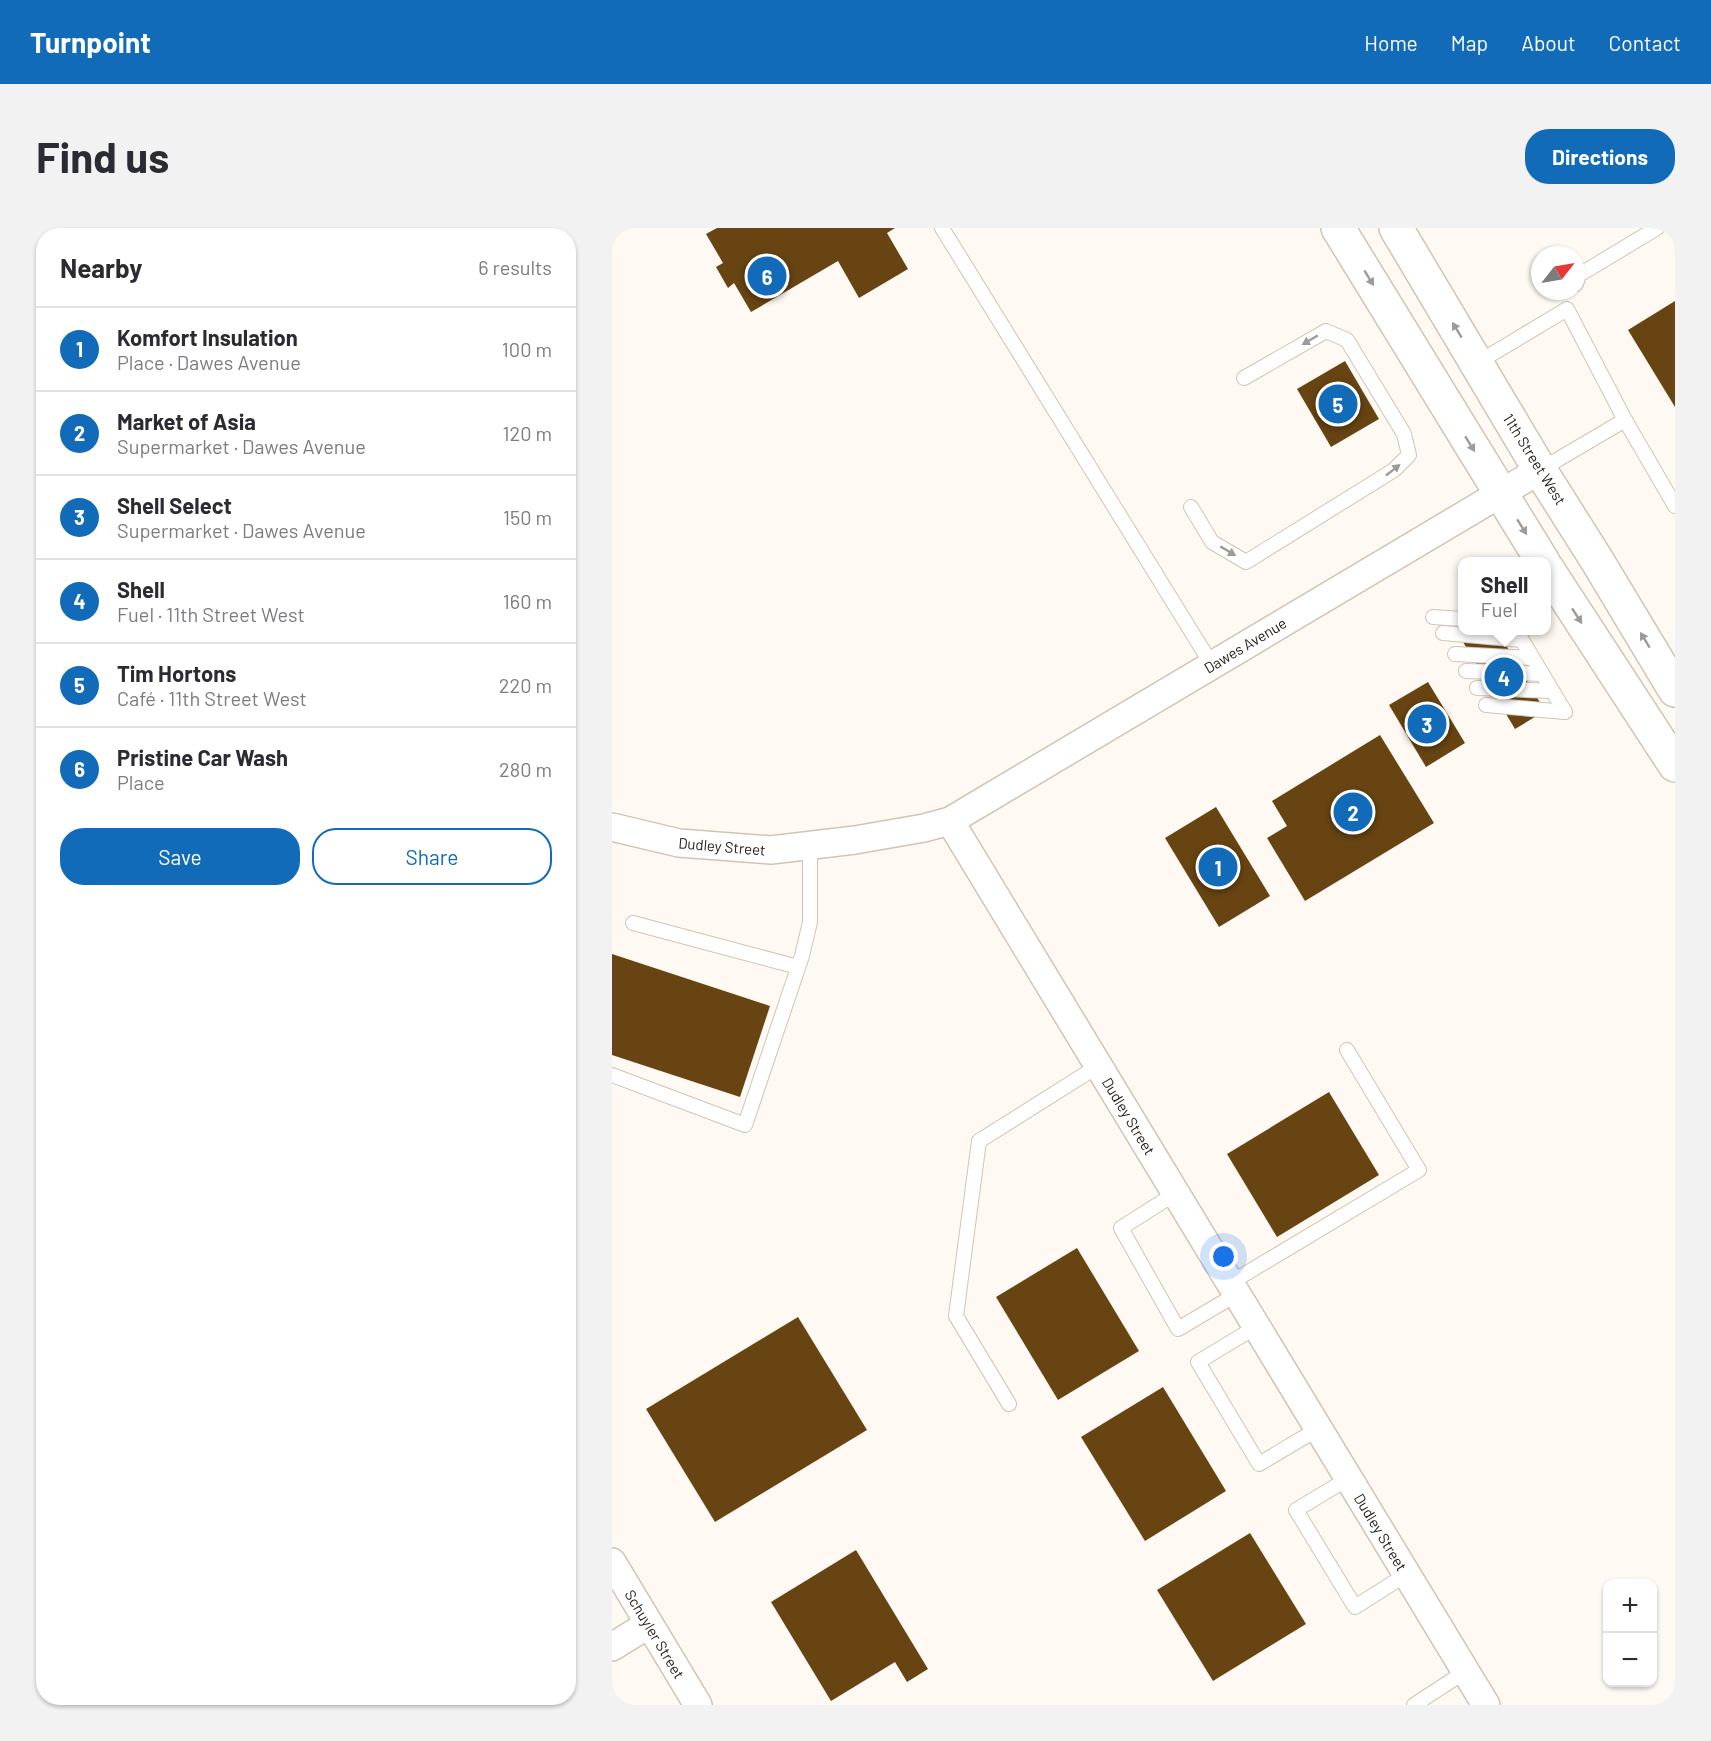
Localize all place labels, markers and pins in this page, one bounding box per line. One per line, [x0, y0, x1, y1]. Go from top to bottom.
pin: 6 [748, 254, 786, 298]
pin: 5 [1318, 382, 1358, 426]
pin: 4 [1484, 654, 1524, 700]
pin: 3 [1408, 702, 1446, 746]
pin: 2 [1334, 790, 1372, 834]
pin: 1 [1198, 844, 1238, 890]

